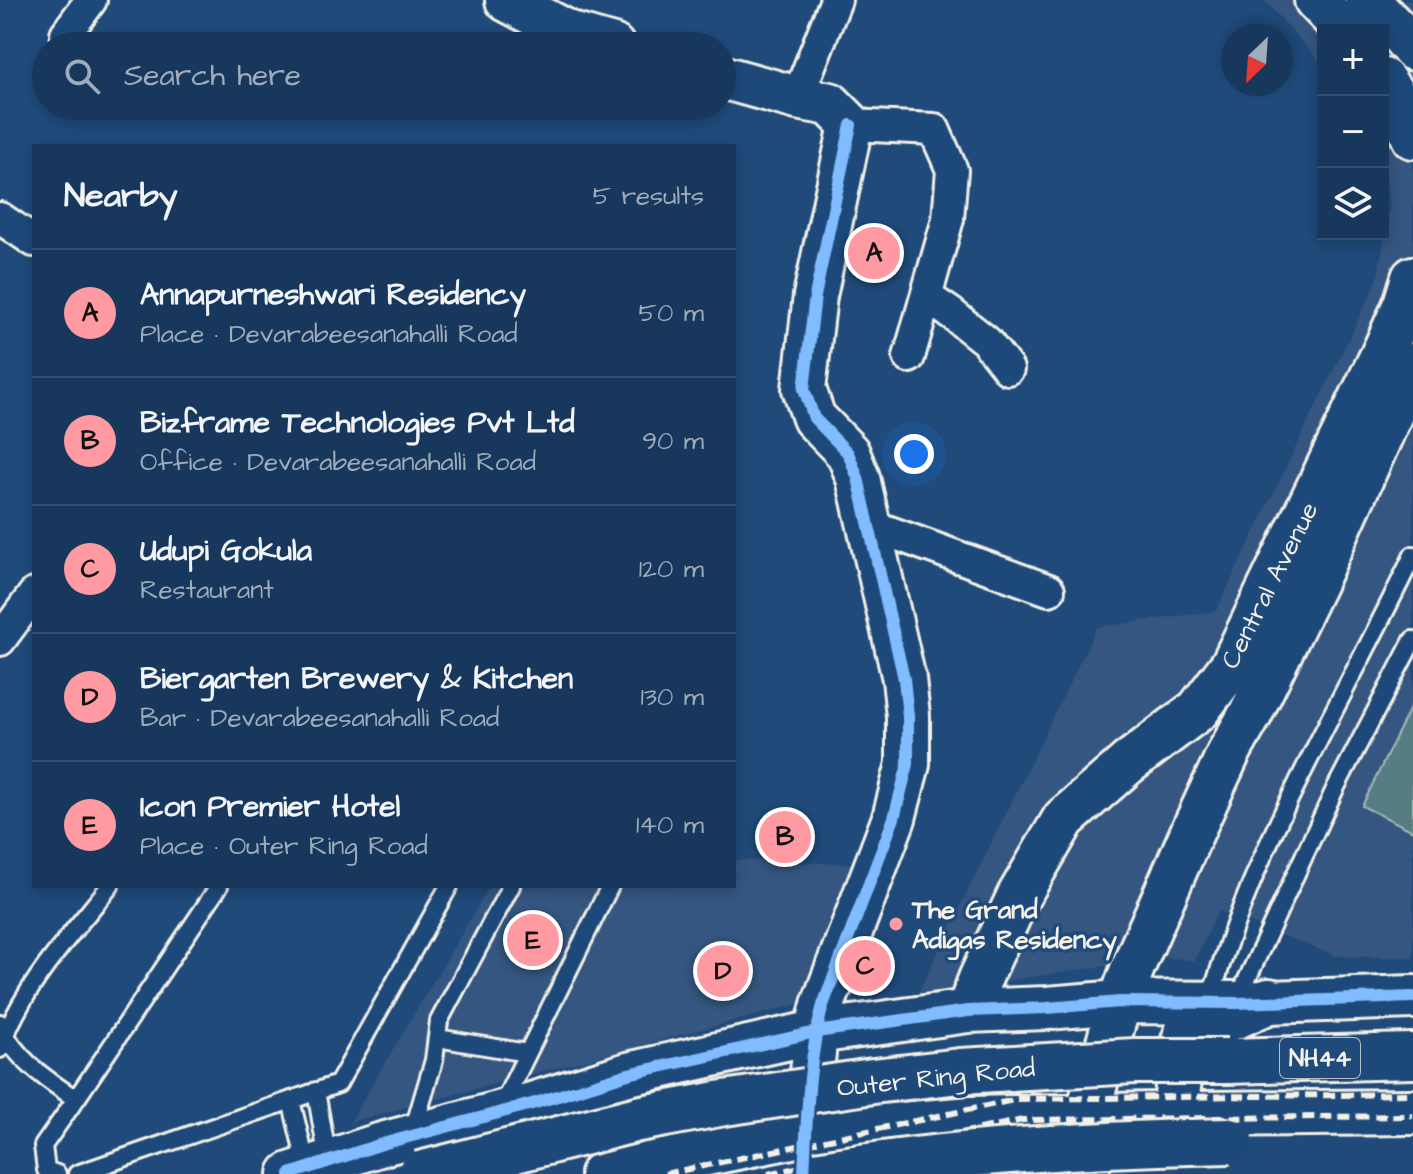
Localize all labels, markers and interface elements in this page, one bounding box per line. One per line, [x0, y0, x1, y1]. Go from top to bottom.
north arrow [1221, 24, 1293, 96]
map controls [1317, 24, 1389, 240]
button: + [1317, 24, 1389, 96]
search box [32, 32, 736, 120]
icon: search [60, 54, 104, 98]
text: Search here [124, 55, 301, 97]
button: − [1317, 96, 1389, 168]
button: layers [1317, 168, 1389, 240]
text: Nearby [64, 172, 178, 220]
text: 5 results [593, 178, 704, 214]
pin: A [848, 223, 900, 283]
text: Annapurneshwari Residency [140, 274, 526, 316]
text: A [82, 295, 98, 331]
text: 50 m [639, 295, 704, 331]
text: Place · Devarabeesanahalli Road [140, 316, 518, 352]
text: Bizframe Technologies Pvt Ltd [140, 402, 575, 444]
text: B [81, 423, 99, 459]
text: 90 m [642, 423, 704, 459]
your location [894, 434, 934, 474]
text: Office · Devarabeesanahalli Road [140, 444, 536, 480]
street label: Central Avenue [1212, 496, 1327, 675]
text: Udupi Gokula [140, 530, 312, 572]
text: C [81, 551, 99, 587]
text: 120 m [639, 551, 704, 587]
text: Restaurant [140, 572, 274, 608]
text: Biergarten Brewery & Kitchen [140, 658, 573, 700]
text: D [82, 679, 98, 715]
text: 130 m [640, 679, 704, 715]
text: Bar · Devarabeesanahalli Road [140, 700, 499, 736]
text: Icon Premier Hotel [140, 786, 400, 828]
text: E [82, 807, 98, 843]
text: 140 m [636, 807, 704, 843]
pin: B [759, 807, 811, 867]
text: Place · Outer Ring Road [140, 828, 428, 864]
place label: The Grand Adigas Residency [911, 892, 1117, 961]
pin: E [507, 910, 559, 970]
marker: The Grand Adigas Residency [887, 915, 905, 933]
pin: C [839, 936, 891, 996]
pin: D [697, 941, 749, 1001]
road number: NH44 [1280, 1038, 1360, 1078]
street label: Outer Ring Road [835, 1050, 1037, 1108]

